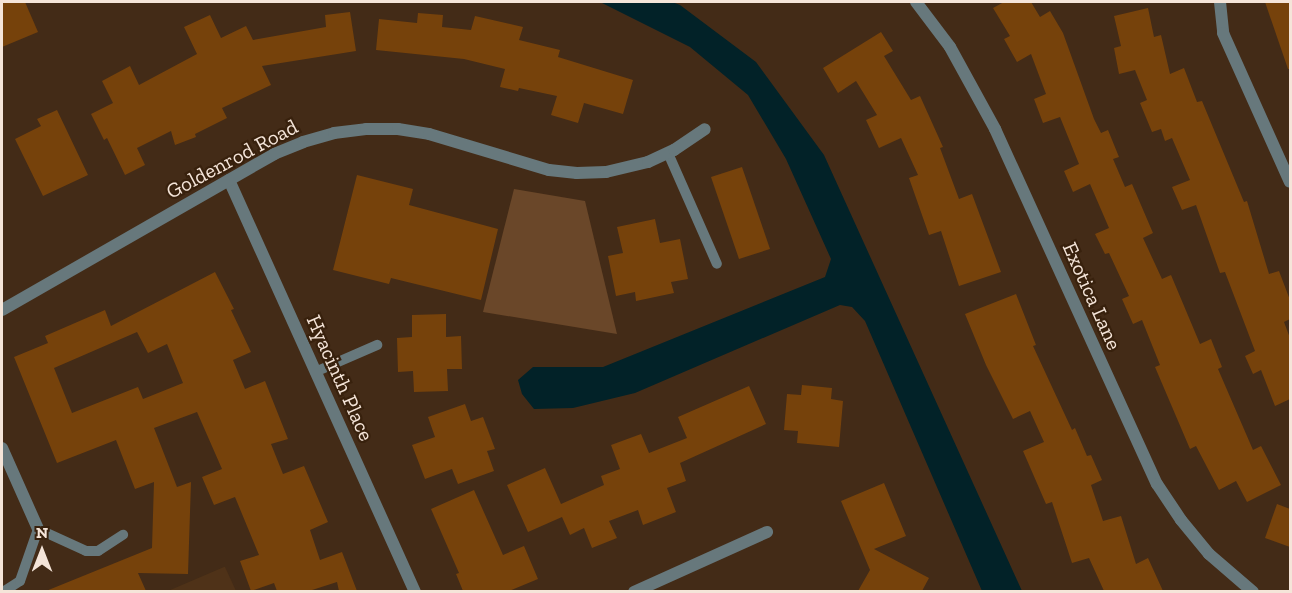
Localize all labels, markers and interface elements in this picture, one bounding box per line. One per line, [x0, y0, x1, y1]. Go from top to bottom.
street label: Goldenrod Road [162, 114, 302, 204]
street label: Exotica Lane [1057, 238, 1127, 354]
street label: Hyacinth Place [301, 311, 379, 445]
north arrow [12, 521, 72, 581]
text: N [36, 523, 48, 542]

